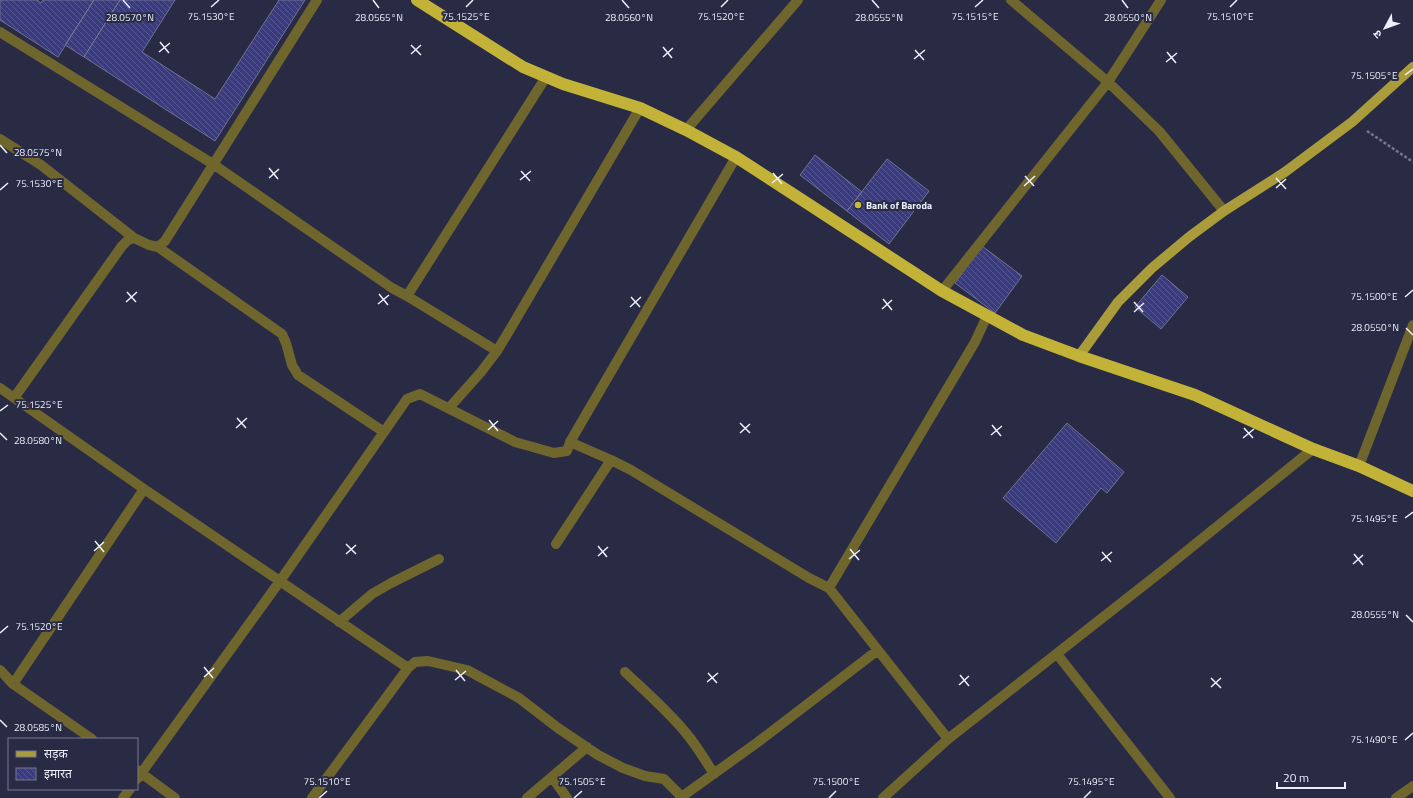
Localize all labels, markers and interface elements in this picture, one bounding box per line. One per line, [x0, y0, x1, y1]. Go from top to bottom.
north arrow [1365, 8, 1405, 48]
text: 75.1530°E [188, 9, 235, 24]
text: 75.1525°E [443, 9, 490, 24]
text: 75.1520°E [698, 9, 745, 24]
text: 75.1515°E [952, 9, 999, 24]
text: 75.1510°E [1207, 9, 1254, 24]
text: 28.0570°N [106, 10, 154, 25]
text: 28.0565°N [355, 10, 403, 25]
text: 28.0560°N [605, 10, 653, 25]
text: 28.0555°N [855, 10, 903, 25]
text: 28.0550°N [1104, 10, 1152, 25]
text: उ [1369, 26, 1386, 42]
text: 75.1505°E [1351, 68, 1398, 83]
text: 28.0575°N [14, 145, 62, 160]
text: 75.1530°E [16, 176, 63, 191]
place label: Bank of Baroda [866, 198, 932, 213]
marker: Bank of Baroda [853, 200, 863, 210]
text: 75.1500°E [1351, 289, 1398, 304]
text: 28.0550°N [1351, 320, 1399, 335]
text: 75.1525°E [16, 397, 63, 412]
text: 28.0580°N [14, 433, 62, 448]
text: 75.1495°E [1351, 511, 1398, 526]
text: 28.0555°N [1351, 607, 1399, 622]
text: 75.1520°E [16, 619, 63, 634]
text: 28.0585°N [14, 720, 62, 735]
text: 75.1490°E [1351, 732, 1398, 747]
legend [8, 738, 138, 790]
text: सड़क [44, 744, 69, 763]
text: इमारत [44, 764, 73, 783]
scale bar [1277, 764, 1345, 790]
text: 20 m [1283, 768, 1309, 787]
text: 75.1510°E [304, 774, 351, 789]
text: 75.1505°E [559, 774, 606, 789]
text: 75.1500°E [813, 774, 860, 789]
text: 75.1495°E [1068, 774, 1115, 789]

